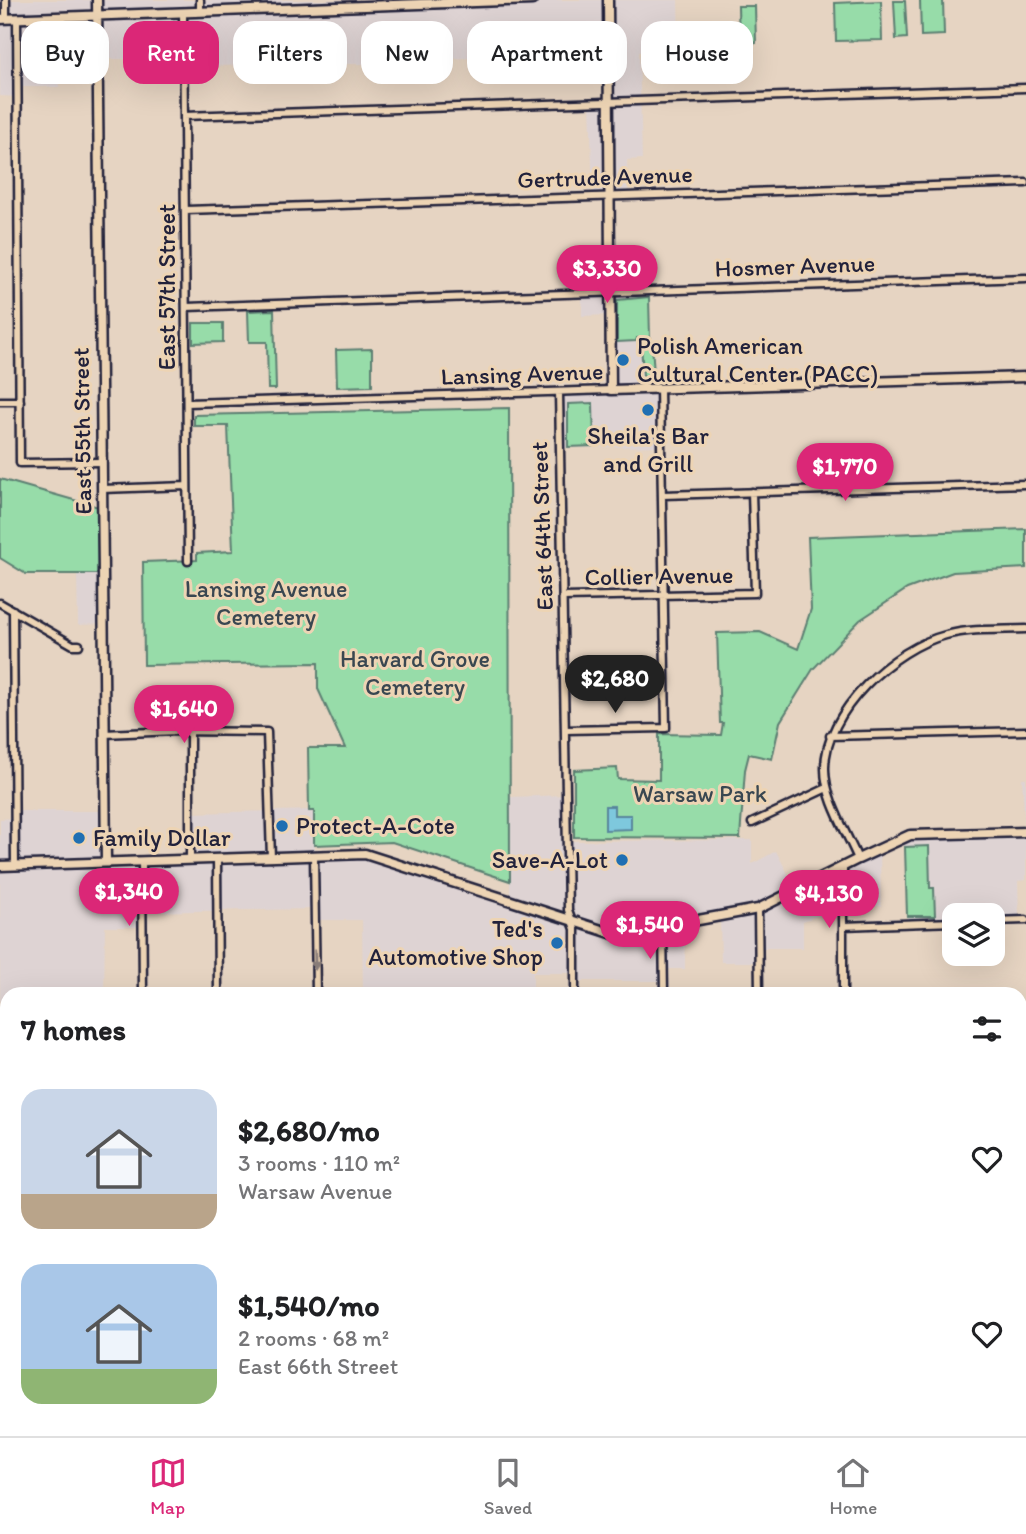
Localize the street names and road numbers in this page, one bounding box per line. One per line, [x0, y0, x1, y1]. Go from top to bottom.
street label: Gertrude Avenue [517, 159, 693, 194]
street label: East 57th Street [152, 204, 181, 370]
street label: Hosmer Avenue [714, 248, 876, 283]
street label: East 55th Street [66, 347, 97, 515]
street label: Lansing Avenue [440, 356, 604, 391]
street label: East 64th Street [524, 441, 559, 611]
street label: Collier Avenue [584, 560, 734, 591]

